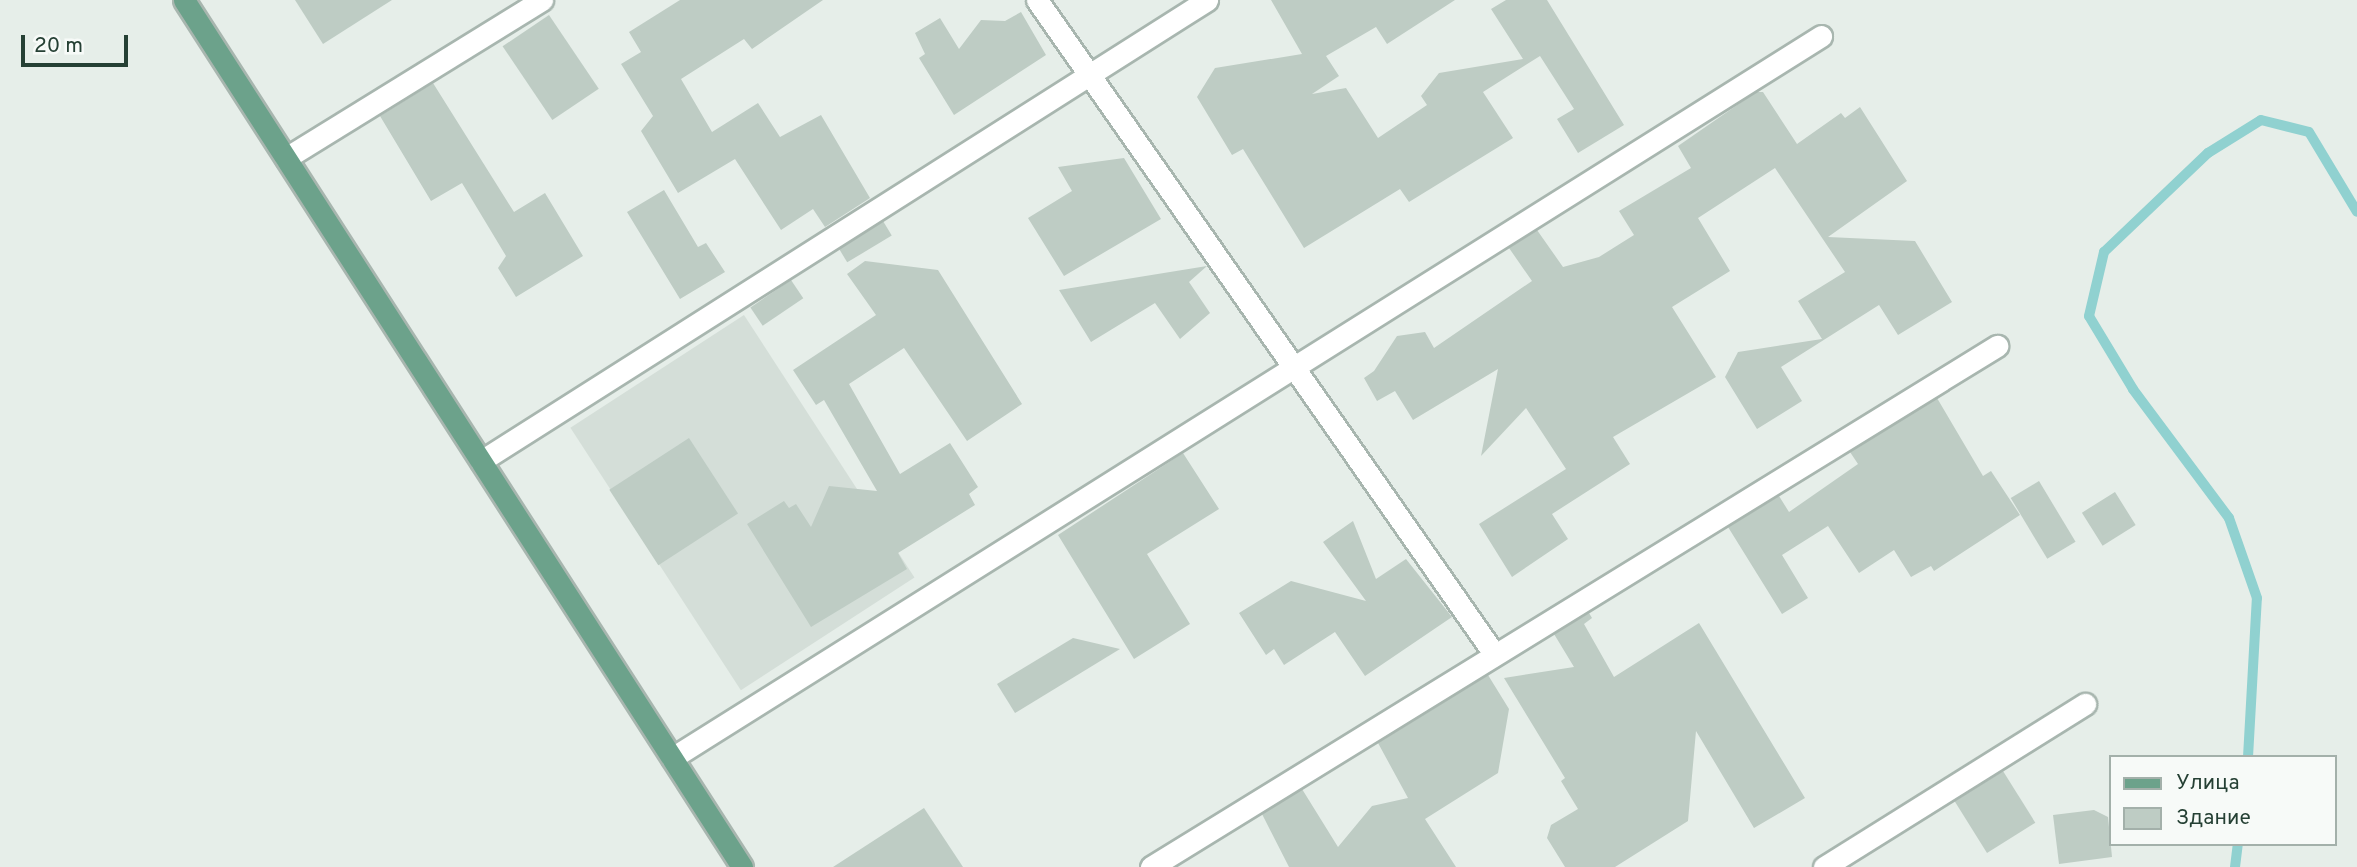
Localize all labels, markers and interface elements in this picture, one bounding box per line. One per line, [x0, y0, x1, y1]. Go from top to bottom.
scale bar [24, 21, 131, 65]
text: 20 m [34, 33, 83, 60]
legend [2108, 755, 2336, 846]
text: Улица [2176, 770, 2240, 797]
text: Здание [2176, 805, 2251, 832]

